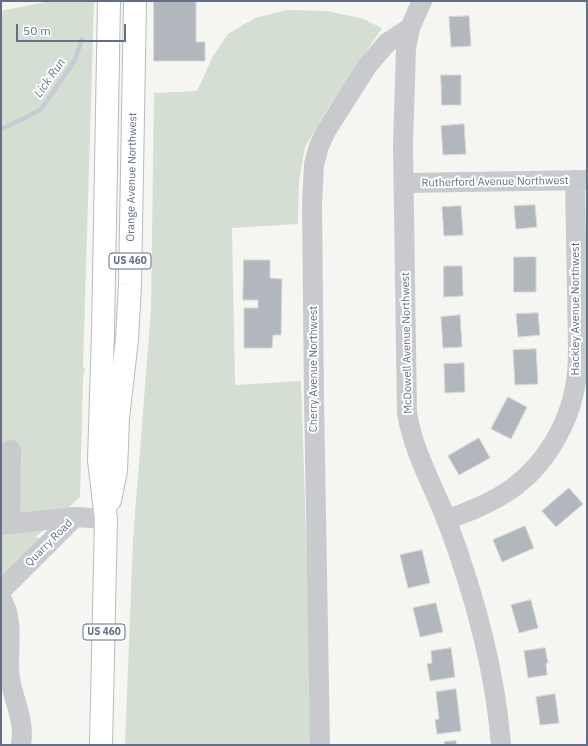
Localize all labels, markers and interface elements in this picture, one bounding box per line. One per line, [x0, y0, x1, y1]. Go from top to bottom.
scale bar [18, 16, 128, 42]
text: 50 m [23, 23, 51, 38]
water label: Lick Run [31, 56, 69, 100]
street label: Orange Avenue Northwest [124, 112, 140, 242]
street label: Rutherford Avenue Northwest [421, 174, 569, 190]
street label: Hackley Avenue Northwest [569, 242, 583, 376]
road number: US 460 [109, 253, 151, 269]
street label: McDowell Avenue Northwest [399, 272, 415, 414]
street label: Cherry Avenue Northwest [307, 306, 321, 432]
street label: Quarry Road [23, 517, 75, 569]
road number: US 460 [83, 624, 125, 640]

